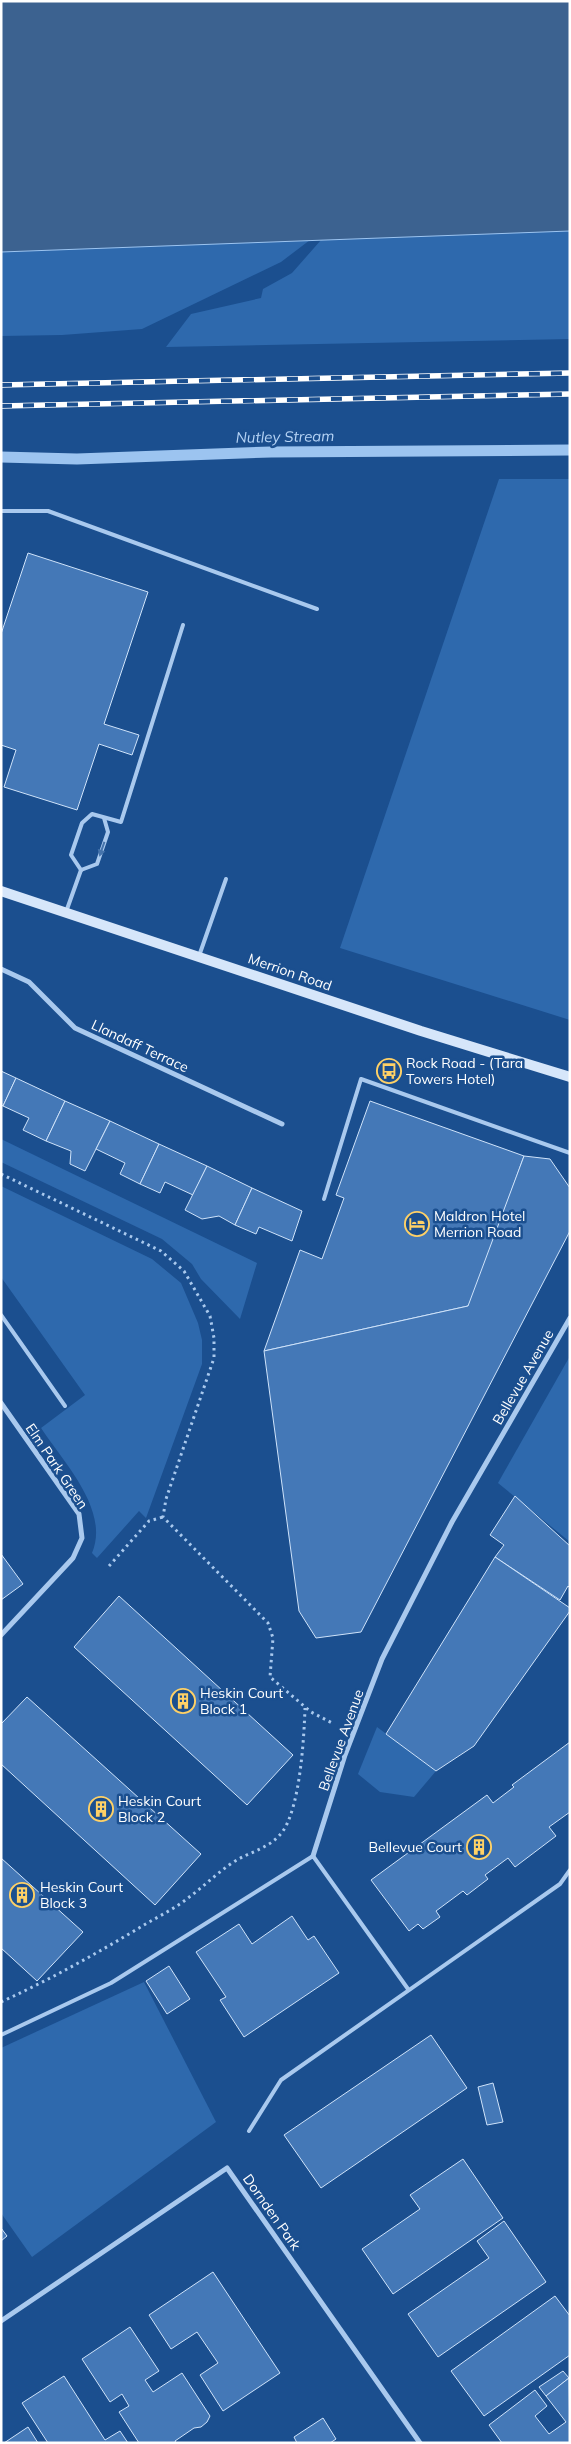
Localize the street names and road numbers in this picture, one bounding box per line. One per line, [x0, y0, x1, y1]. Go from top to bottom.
street label: Merrion Road [246, 949, 334, 995]
street label: Llandaff Terrace [89, 1016, 191, 1076]
street label: Bellevue Avenue [488, 1326, 558, 1428]
street label: Elm Park Green [22, 1420, 92, 1512]
street label: Bellevue Avenue [314, 1687, 368, 1793]
street label: Dornden Park [239, 2170, 305, 2254]

